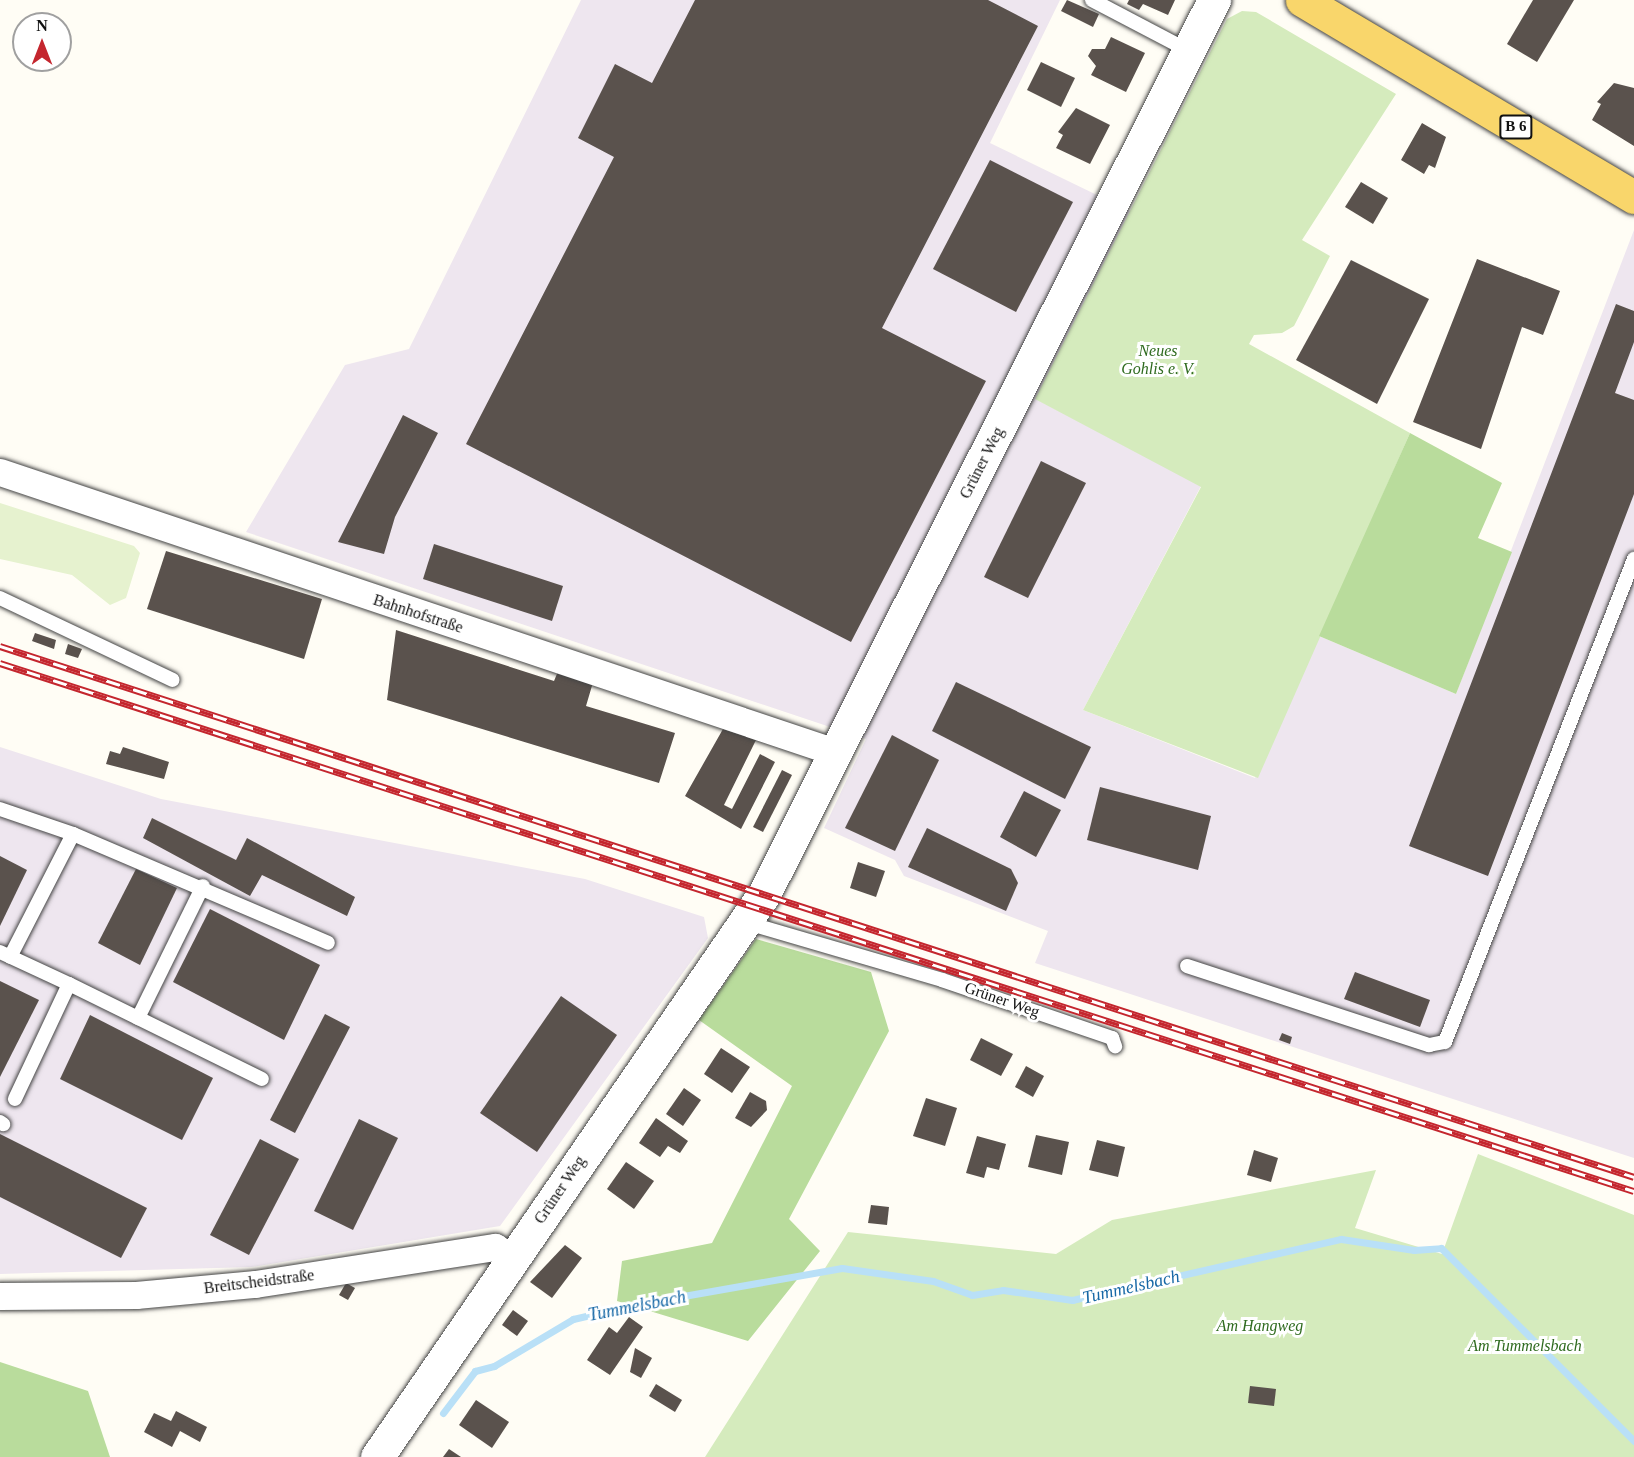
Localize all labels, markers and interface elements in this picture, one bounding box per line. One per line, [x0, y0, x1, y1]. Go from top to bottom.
north arrow [12, 12, 72, 72]
text: N [36, 17, 48, 34]
road number: B 6 [1498, 115, 1534, 139]
park label: Neues Gohlis e. V. [1121, 341, 1195, 379]
street label: Grüner Weg [956, 424, 1008, 502]
street label: Bahnhofstraße [371, 590, 465, 638]
street label: Grüner Weg [962, 978, 1042, 1022]
street label: Grüner Weg [530, 1152, 590, 1228]
water label: Tummelsbach [1080, 1265, 1182, 1309]
street label: Breitscheidstraße [203, 1266, 315, 1298]
water label: Tummelsbach [586, 1286, 688, 1326]
park label: Am Hangweg [1217, 1316, 1303, 1336]
park label: Am Tummelsbach [1468, 1336, 1582, 1356]

